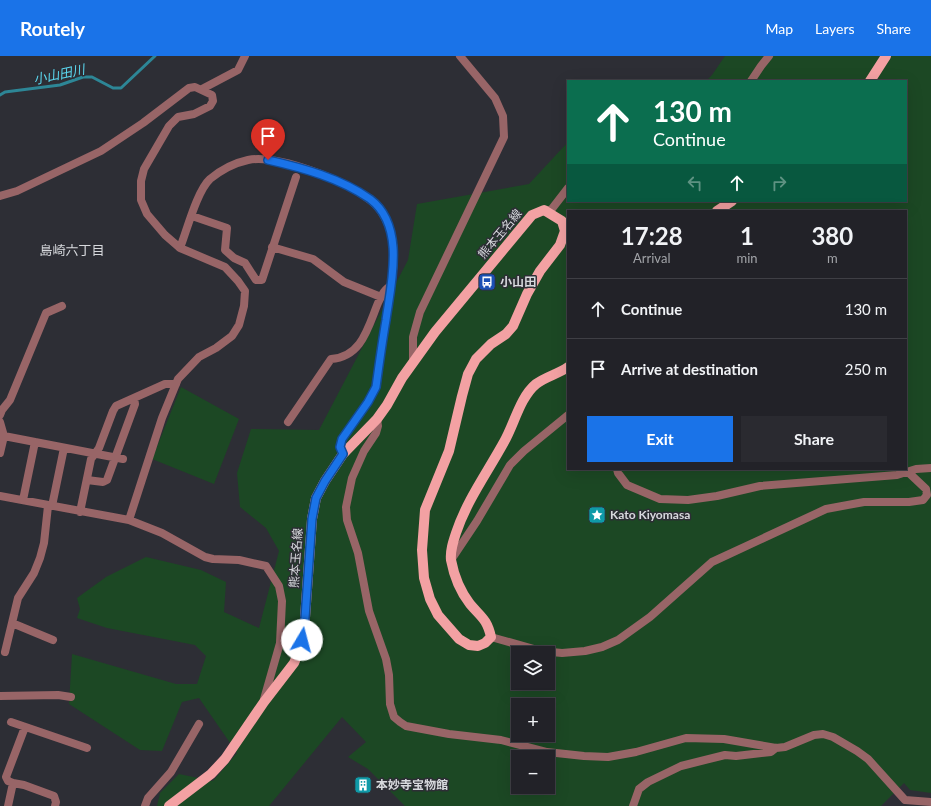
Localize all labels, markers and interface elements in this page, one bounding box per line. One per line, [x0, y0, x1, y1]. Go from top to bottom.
text: Routely [20, 17, 85, 40]
text: Map [765, 20, 793, 37]
text: Layers [815, 20, 855, 37]
text: Share [877, 20, 911, 37]
water label: 小山田川 [32, 60, 88, 87]
text: 130 m [653, 94, 732, 128]
icon: ahead [587, 96, 639, 148]
pin [251, 119, 285, 160]
icon: arrive [257, 125, 279, 147]
text: Continue [653, 128, 726, 150]
icon: left [684, 172, 706, 194]
icon: ahead [726, 172, 748, 194]
icon: right [768, 172, 790, 194]
street label: 熊本玉名線 [475, 206, 525, 261]
text: 17:28 [621, 221, 683, 250]
text: 1 [740, 221, 754, 250]
text: 380 [811, 221, 853, 250]
district label: 島崎六丁目 [39, 242, 105, 258]
text: Arrival [633, 250, 670, 266]
text: min [737, 250, 758, 266]
text: m [827, 250, 838, 266]
bus stop icon: 小山田 [477, 272, 497, 292]
place label: 小山田 [500, 274, 536, 289]
icon: ahead [587, 298, 609, 320]
text: Continue [621, 300, 682, 318]
text: 130 m [845, 300, 887, 318]
icon: arrive [587, 358, 609, 380]
text: Arrive at destination [621, 360, 758, 378]
text: 250 m [845, 360, 887, 378]
button: Exit [587, 416, 733, 462]
button: Share [741, 416, 887, 462]
place icon: Kato Kiyomasa [587, 505, 607, 525]
place label: Kato Kiyomasa [610, 507, 690, 522]
street label: 熊本玉名線 [286, 528, 305, 588]
position arrow [281, 619, 323, 661]
map controls [511, 646, 555, 794]
button: layers [511, 646, 555, 690]
button: + [511, 698, 555, 742]
button: − [511, 750, 555, 794]
building icon: 本妙寺宝物館 [353, 775, 373, 795]
place label: 本妙寺宝物館 [376, 777, 448, 792]

